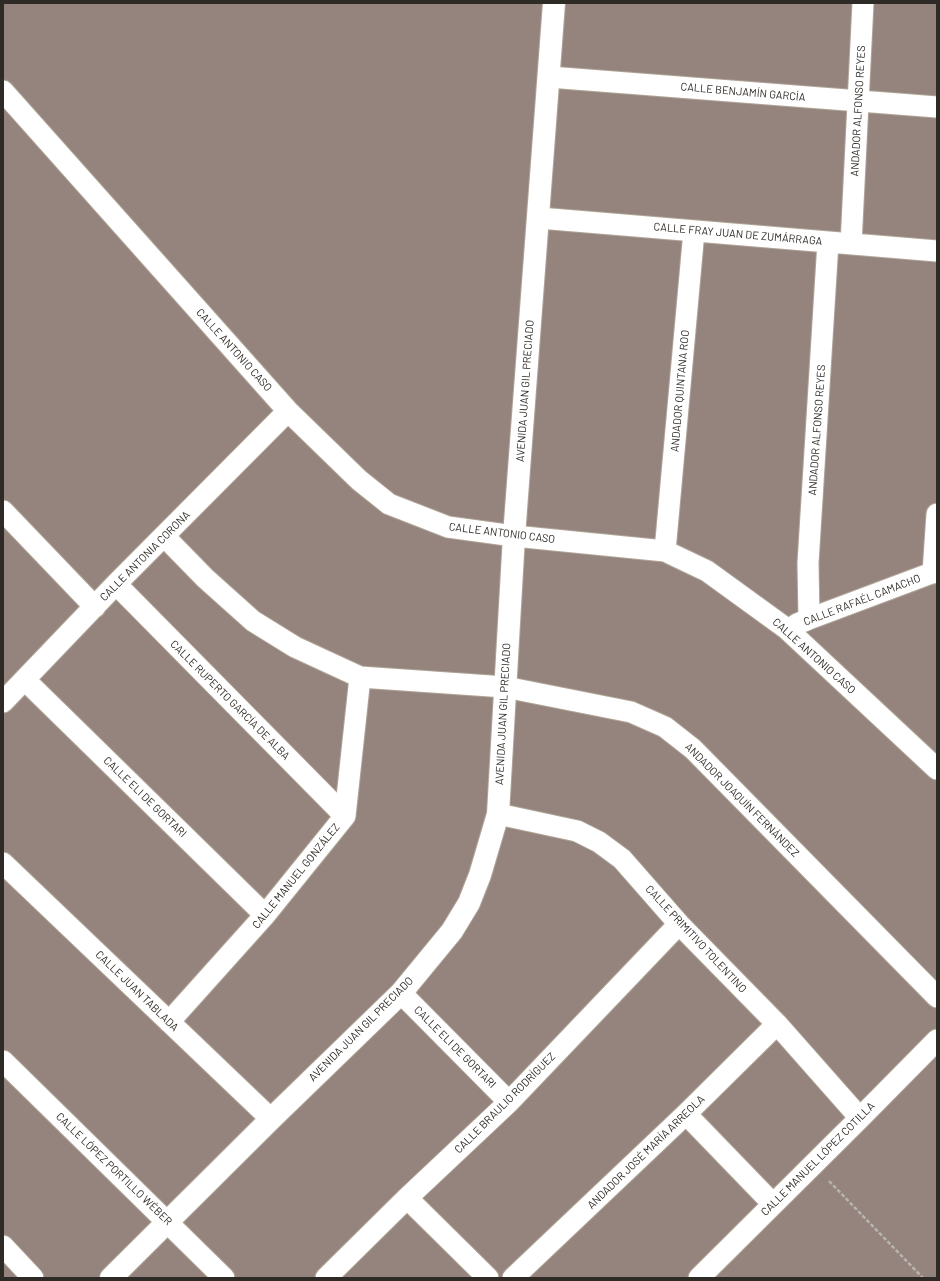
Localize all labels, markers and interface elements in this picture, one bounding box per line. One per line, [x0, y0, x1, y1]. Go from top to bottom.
street label: ANDADOR ALFONSO REYES [848, 45, 868, 177]
street label: CALLE BENJAMÍN GARCÍA [680, 80, 806, 104]
street label: CALLE FRAY JUAN DE ZUMÁRRAGA [653, 220, 823, 248]
street label: CALLE ANTONIO CASO [193, 306, 275, 394]
street label: AVENIDA JUAN GIL PRECIADO [513, 320, 537, 462]
street label: ANDADOR QUINTANA ROO [668, 329, 692, 453]
street label: ANDADOR ALFONSO REYES [806, 364, 828, 496]
street label: CALLE ANTONIA CORONA [97, 508, 193, 604]
street label: CALLE ANTONIO CASO [448, 520, 556, 546]
street label: CALLE RAFAÉL CAMACHO [802, 572, 922, 628]
street label: CALLE ANTONIO CASO [770, 615, 858, 697]
street label: CALLE RUPERTO GARCÍA DE ALBA [167, 637, 293, 763]
street label: AVENIDA JUAN GIL PRECIADO [493, 643, 513, 785]
street label: ANDADOR JOAQUÍN FERNÁNDEZ [682, 740, 802, 860]
street label: CALLE ELI DE GORTARI [101, 754, 189, 840]
street label: CALLE MANUEL GONZÁLEZ [249, 821, 343, 931]
street label: CALLE PRIMITIVO TOLENTINO [643, 883, 749, 995]
street label: CALLE JUAN TABLADA [93, 948, 181, 1034]
street label: AVENIDA JUAN GIL PRECIADO [306, 974, 416, 1084]
street label: CALLE ELI DE GORTARI [411, 1003, 499, 1091]
street label: CALLE BRAULIO RODRÍGUEZ [452, 1050, 558, 1156]
street label: ANDADOR JOSÉ MARÍA ARREOLA [585, 1092, 707, 1212]
street label: CALLE MANUEL LÓPEZ COTILLA [758, 1099, 878, 1219]
street label: CALLE LÓPEZ PORTILLO WÉBER [53, 1110, 175, 1228]

